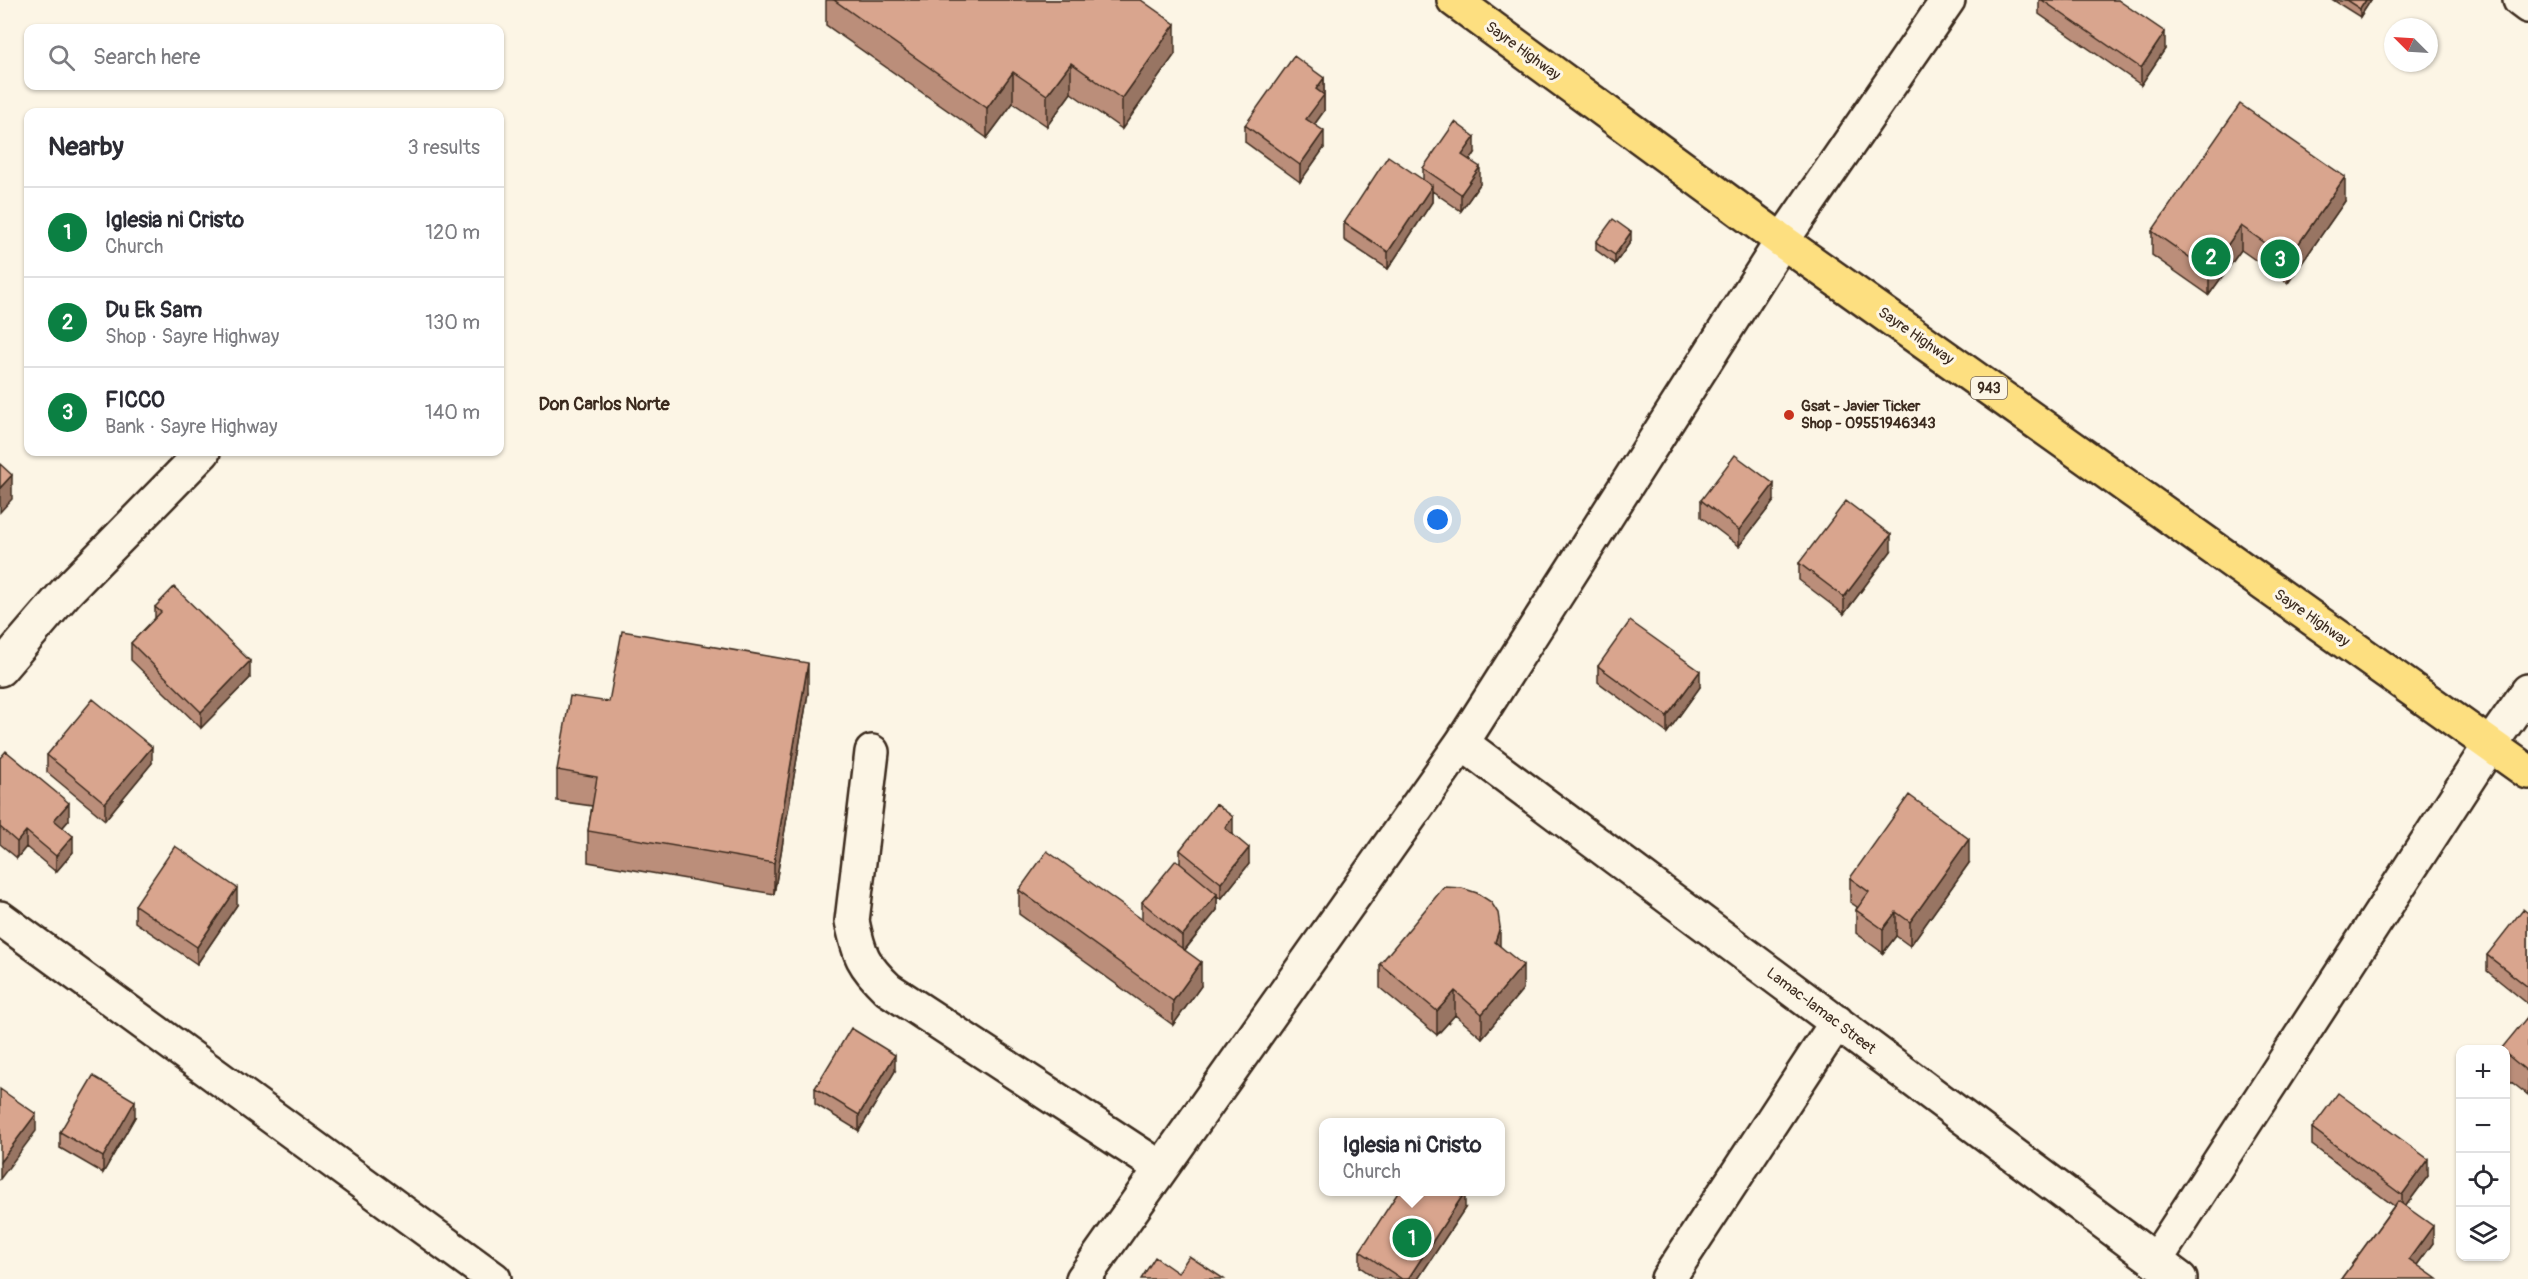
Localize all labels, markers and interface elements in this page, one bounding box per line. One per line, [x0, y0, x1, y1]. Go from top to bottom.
street label: Sayre Highway [1482, 17, 1565, 85]
north arrow [2384, 18, 2438, 72]
search box [24, 24, 504, 90]
icon: search [45, 41, 78, 74]
text: Search here [93, 43, 200, 71]
text: Nearby [48, 131, 124, 163]
text: 3 results [408, 135, 480, 160]
text: Iglesia ni Cristo [105, 206, 244, 234]
text: 1 [64, 220, 71, 245]
text: 120 m [425, 220, 480, 245]
text: Church [105, 234, 163, 259]
pin: 2 [2192, 234, 2230, 280]
pin: 3 [2260, 236, 2300, 282]
text: Du Ek Sam [105, 296, 202, 324]
street label: Sayre Highway [1874, 303, 1958, 369]
text: 2 [62, 310, 73, 335]
text: 130 m [425, 310, 480, 335]
text: Shop · Sayre Highway [105, 324, 279, 349]
road number: 943 [1971, 377, 2007, 399]
text: FICCO [105, 386, 165, 414]
district label: Don Carlos Norte [538, 393, 671, 416]
place label: Gsat - Javier Ticker Shop - 09551946343 [1801, 397, 1936, 433]
text: 3 [62, 400, 73, 425]
text: 140 m [425, 400, 480, 425]
marker: Gsat - Javier Ticker Shop - 09551946343 [1782, 408, 1796, 422]
text: Bank · Sayre Highway [105, 414, 277, 439]
your location [1423, 505, 1452, 534]
street label: Sayre Highway [2270, 585, 2354, 651]
street label: Lamac-lamac Street [1763, 964, 1880, 1059]
map controls [2456, 1045, 2510, 1261]
button: + [2456, 1045, 2510, 1099]
button: − [2456, 1099, 2510, 1153]
popup [1319, 1118, 1505, 1196]
text: Iglesia ni Cristo [1342, 1131, 1482, 1159]
button: locate [2456, 1153, 2510, 1207]
text: Church [1342, 1159, 1401, 1184]
button: layers [2456, 1207, 2510, 1261]
pin: 1 [1392, 1216, 1432, 1260]

